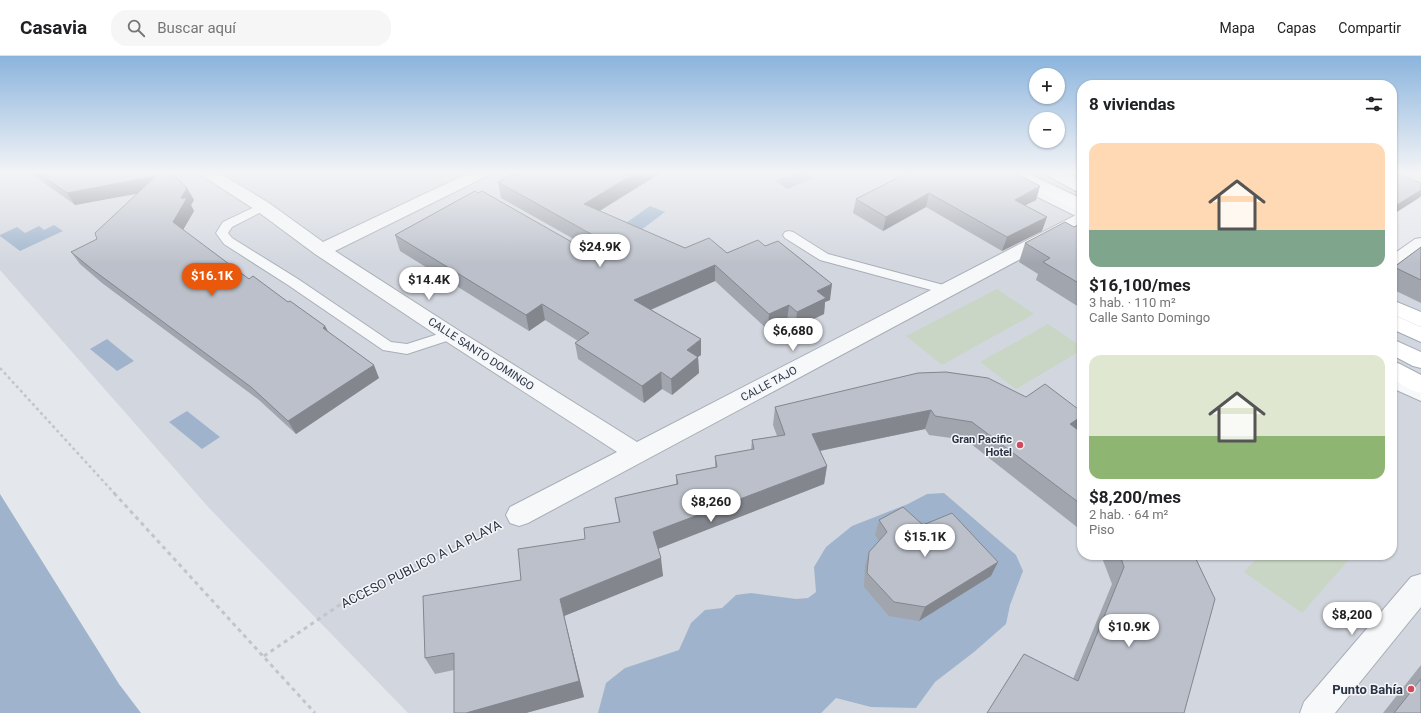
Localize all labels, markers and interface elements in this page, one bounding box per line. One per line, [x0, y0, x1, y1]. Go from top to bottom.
search box [111, 10, 391, 46]
text: Casavia [20, 16, 87, 39]
icon: search [125, 17, 147, 39]
text: Buscar aquí [157, 19, 236, 37]
text: Mapa [1220, 20, 1255, 36]
text: Capas [1277, 20, 1316, 36]
text: Compartir [1338, 20, 1401, 36]
map controls [1029, 68, 1065, 148]
button: + [1029, 68, 1065, 104]
icon: filters [1363, 93, 1385, 115]
text: 8 viviendas [1089, 94, 1175, 114]
button: − [1029, 112, 1065, 148]
icon: home [1201, 169, 1273, 241]
pin: $24.9K [567, 234, 633, 268]
text: $24.9K [579, 239, 621, 254]
pin: $16.1K [179, 263, 245, 297]
pin: $14.4K [396, 267, 462, 301]
text: $16.1K [191, 268, 233, 283]
text: $14.4K [408, 272, 450, 287]
text: $16,100/mes [1089, 275, 1191, 295]
text: 3 hab. · 110 m² [1089, 295, 1176, 310]
text: Calle Santo Domingo [1089, 310, 1210, 325]
street label: CALLE SANTO DOMINGO [426, 315, 536, 393]
pin: $6,680 [760, 318, 826, 352]
text: $6,680 [773, 323, 813, 338]
street label: CALLE TAJO [739, 364, 799, 404]
icon: home [1201, 381, 1273, 453]
place label: Gran Pacific Hotel [952, 433, 1012, 459]
marker: Gran Pacific Hotel [1015, 440, 1025, 450]
text: $8,200/mes [1089, 487, 1181, 507]
pin: $8,260 [678, 489, 744, 523]
text: $8,260 [691, 494, 731, 509]
text: 2 hab. · 64 m² [1089, 507, 1168, 522]
street label: ACCESO PUBLICO A LA PLAYA [338, 517, 504, 611]
text: Piso [1089, 522, 1115, 537]
pin: $15.1K [892, 524, 958, 558]
text: $15.1K [904, 529, 946, 544]
pin: $8,200 [1319, 602, 1385, 636]
text: $8,200 [1332, 607, 1372, 622]
pin: $10.9K [1096, 614, 1162, 648]
text: $10.9K [1108, 619, 1150, 634]
place label: Punto Bahía [1332, 682, 1403, 697]
marker: Punto Bahía [1406, 684, 1416, 694]

